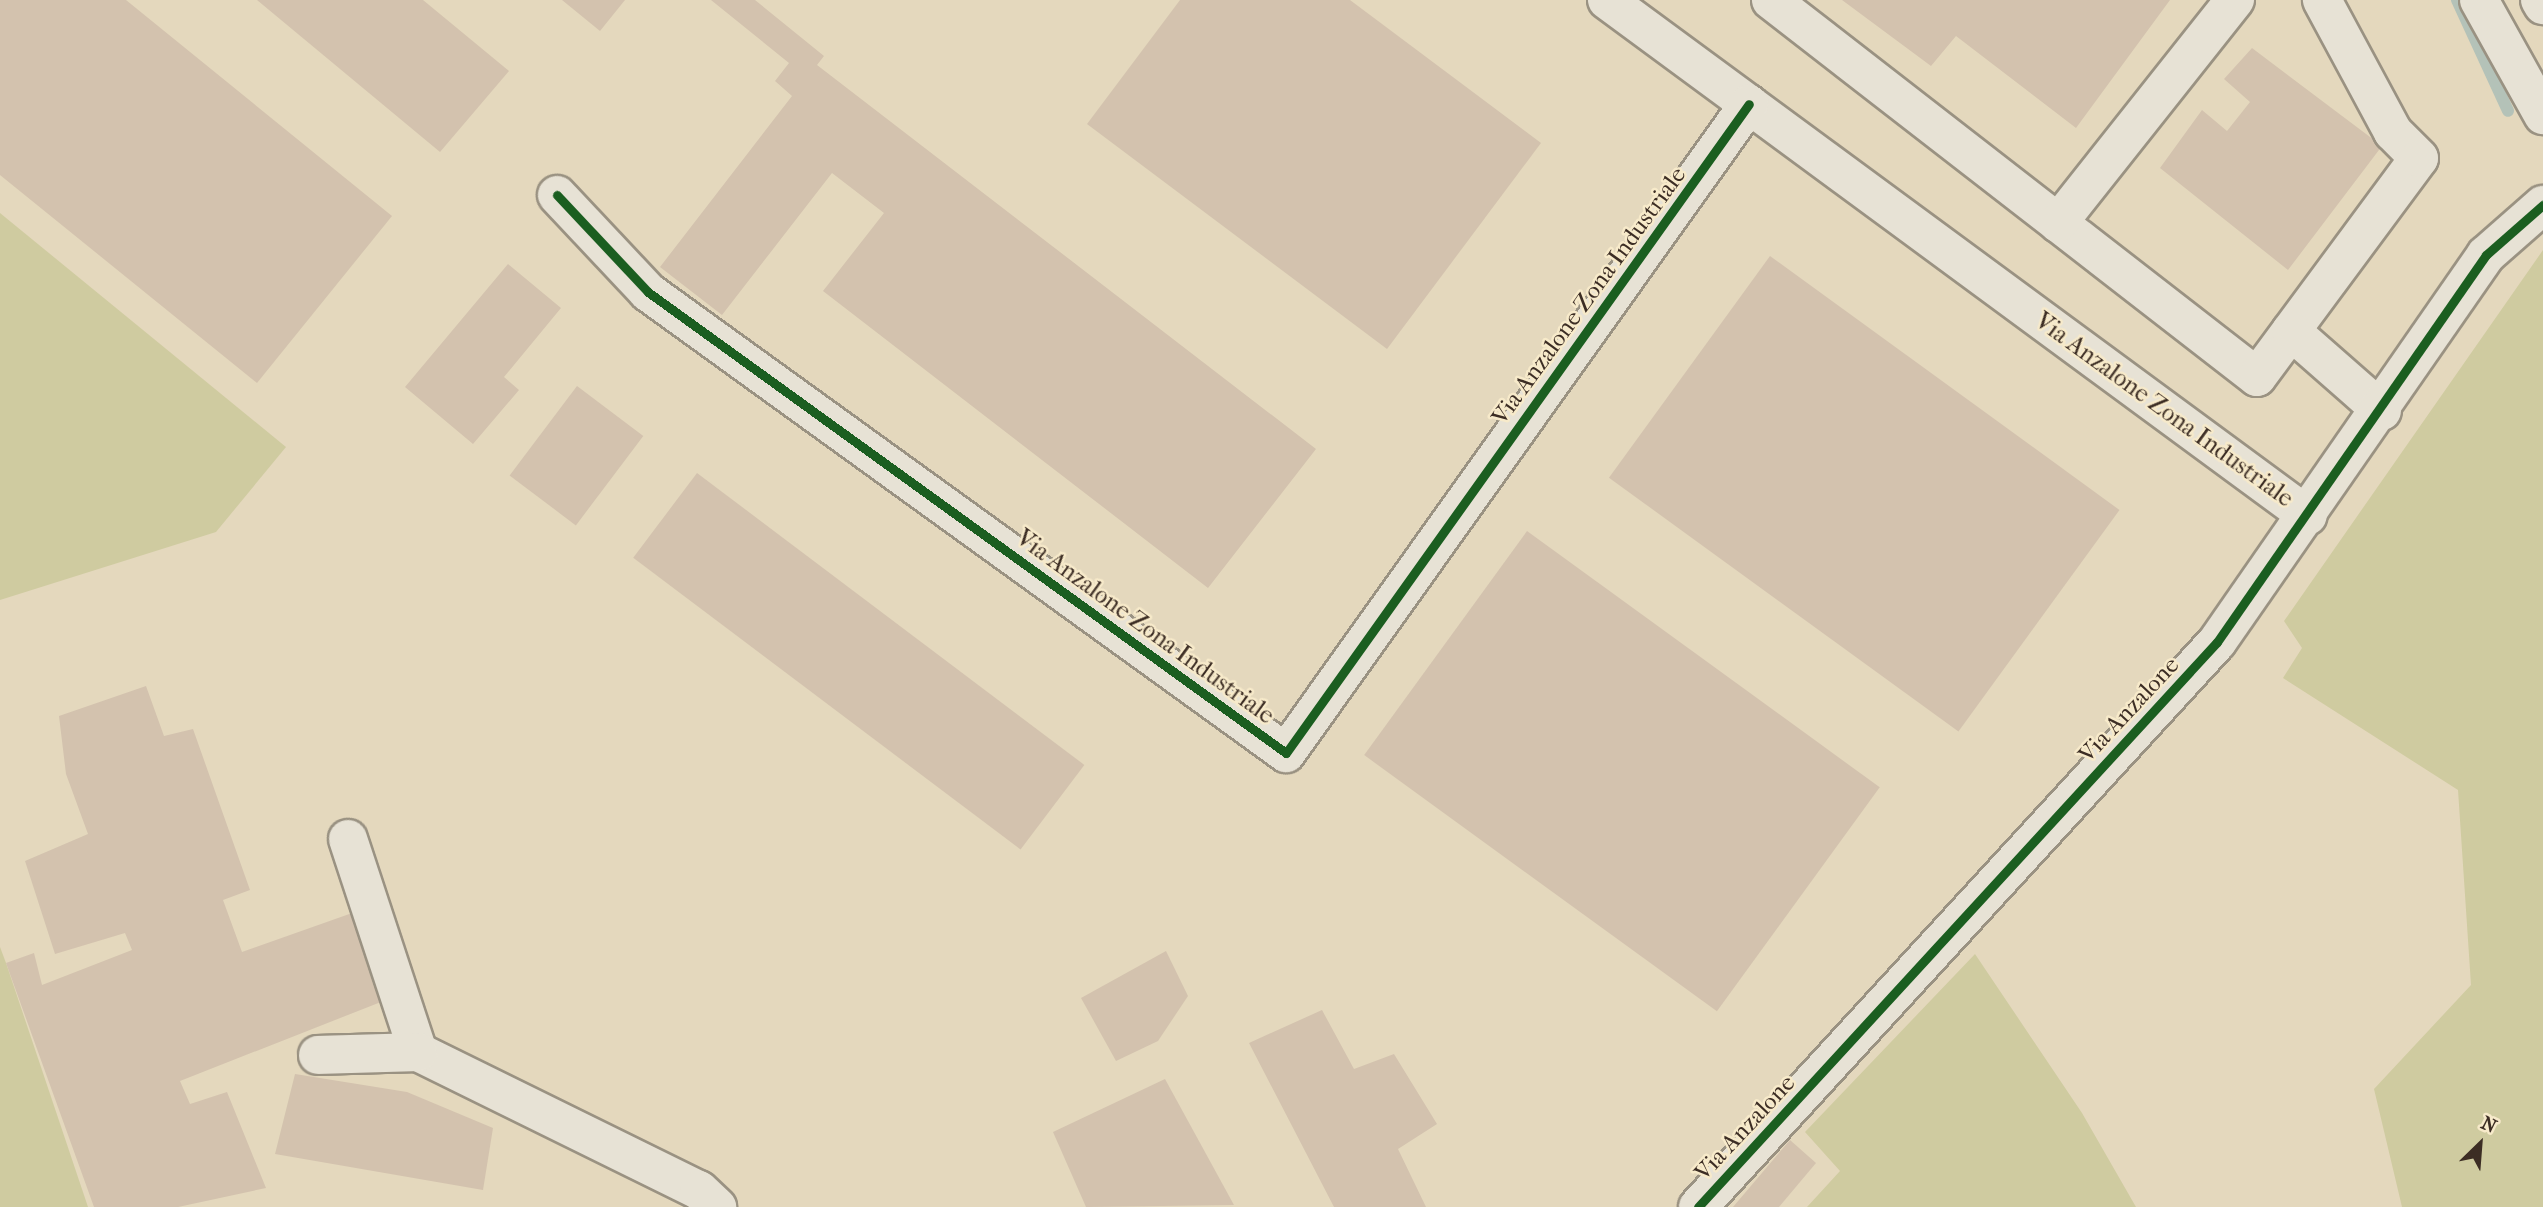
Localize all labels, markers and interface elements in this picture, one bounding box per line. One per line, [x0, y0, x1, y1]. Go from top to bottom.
street label: Via Anzalone Zona Industriale [1486, 161, 1692, 431]
street label: Via Anzalone Zona Industriale [2029, 307, 2299, 513]
street label: Via Anzalone Zona Industriale [1010, 524, 1280, 730]
street label: Via Anzalone [2073, 651, 2185, 769]
street label: Via Anzalone [1689, 1069, 1801, 1187]
north arrow [2445, 1109, 2515, 1179]
text: N [2478, 1112, 2500, 1138]

